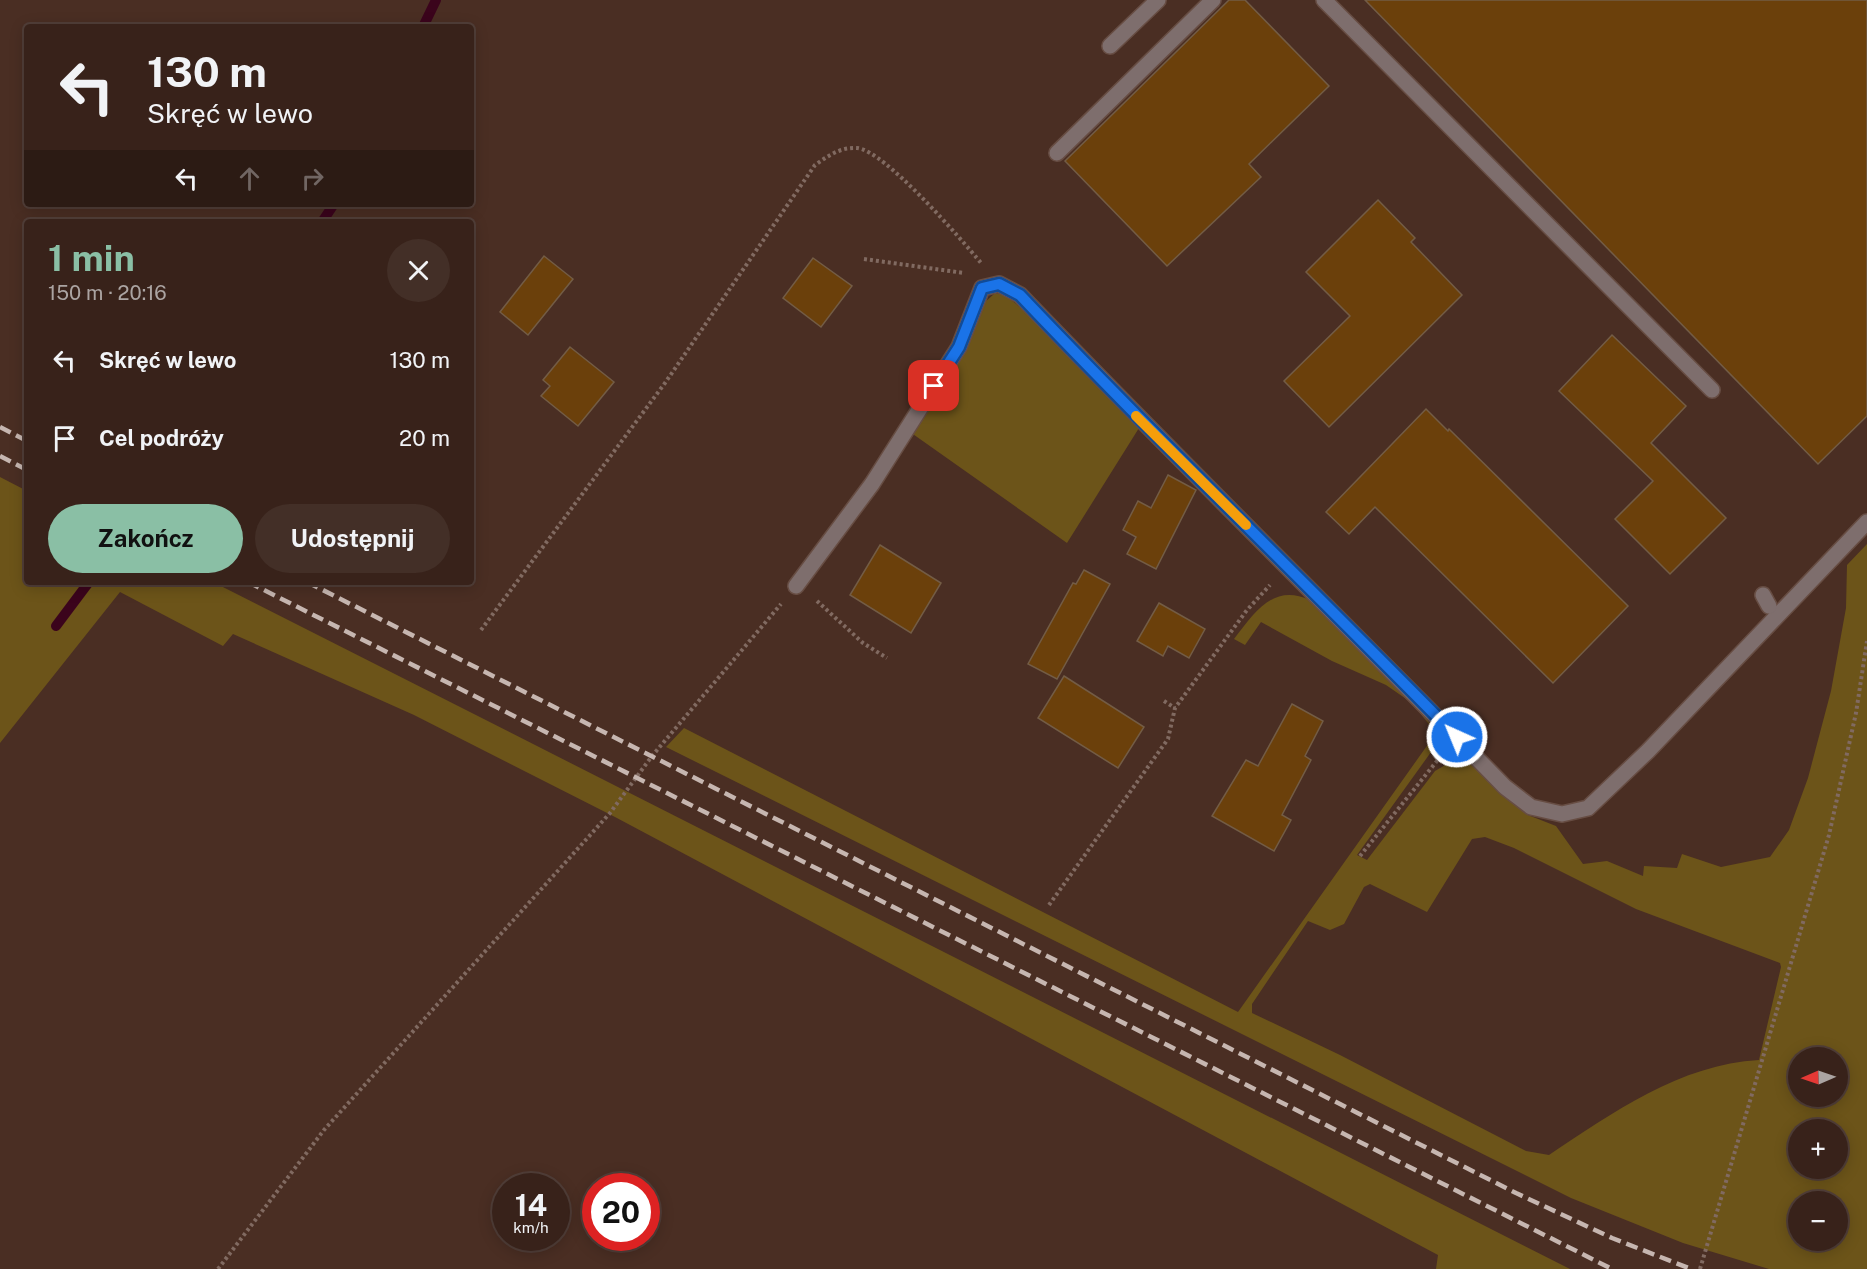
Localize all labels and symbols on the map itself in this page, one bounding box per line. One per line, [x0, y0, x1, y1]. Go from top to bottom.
pin [908, 360, 959, 411]
position arrow [1425, 705, 1489, 769]
north arrow [1788, 1047, 1848, 1107]
speed limit sign: 20 [582, 1173, 660, 1251]

